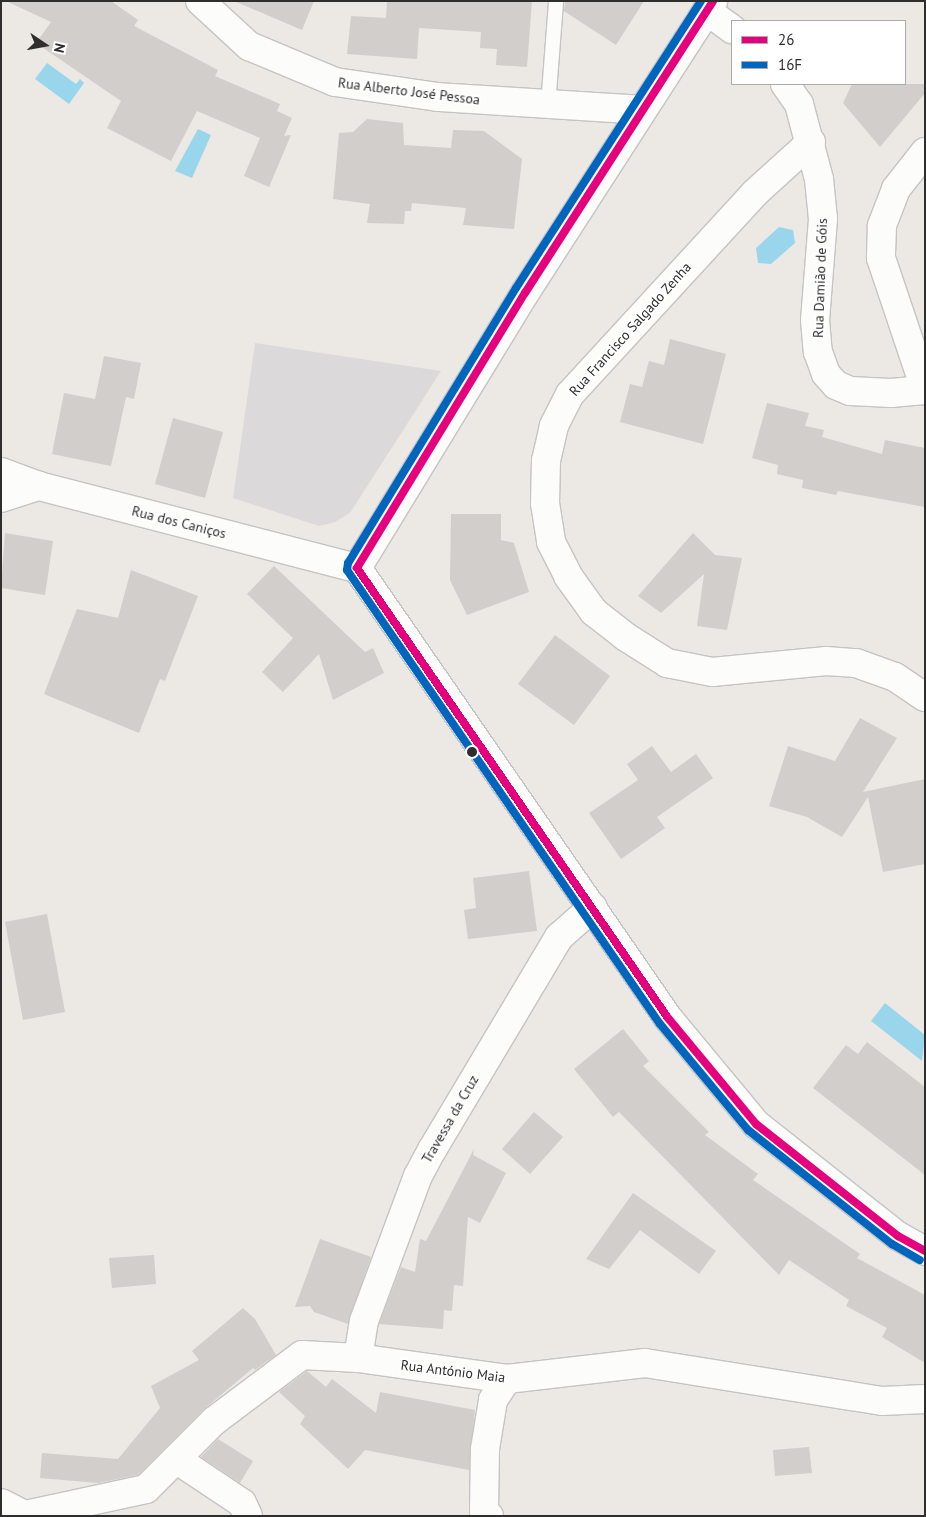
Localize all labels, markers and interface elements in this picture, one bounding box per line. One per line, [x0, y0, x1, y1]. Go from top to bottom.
north arrow [20, 20, 70, 70]
legend [731, 20, 906, 85]
text: 26 [778, 30, 794, 49]
text: N [50, 42, 69, 54]
text: 16F [778, 55, 802, 74]
street label: Rua Alberto José Pessoa [337, 74, 481, 108]
street label: Rua Damião de Góis [810, 218, 830, 338]
street label: Rua Francisco Salgado Zenha [565, 259, 695, 399]
street label: Rua dos Caniços [130, 502, 228, 542]
unlabelled marker [467, 747, 477, 757]
street label: Travessa da Cruz [418, 1072, 482, 1166]
street label: Rua António Maia [400, 1356, 506, 1386]

